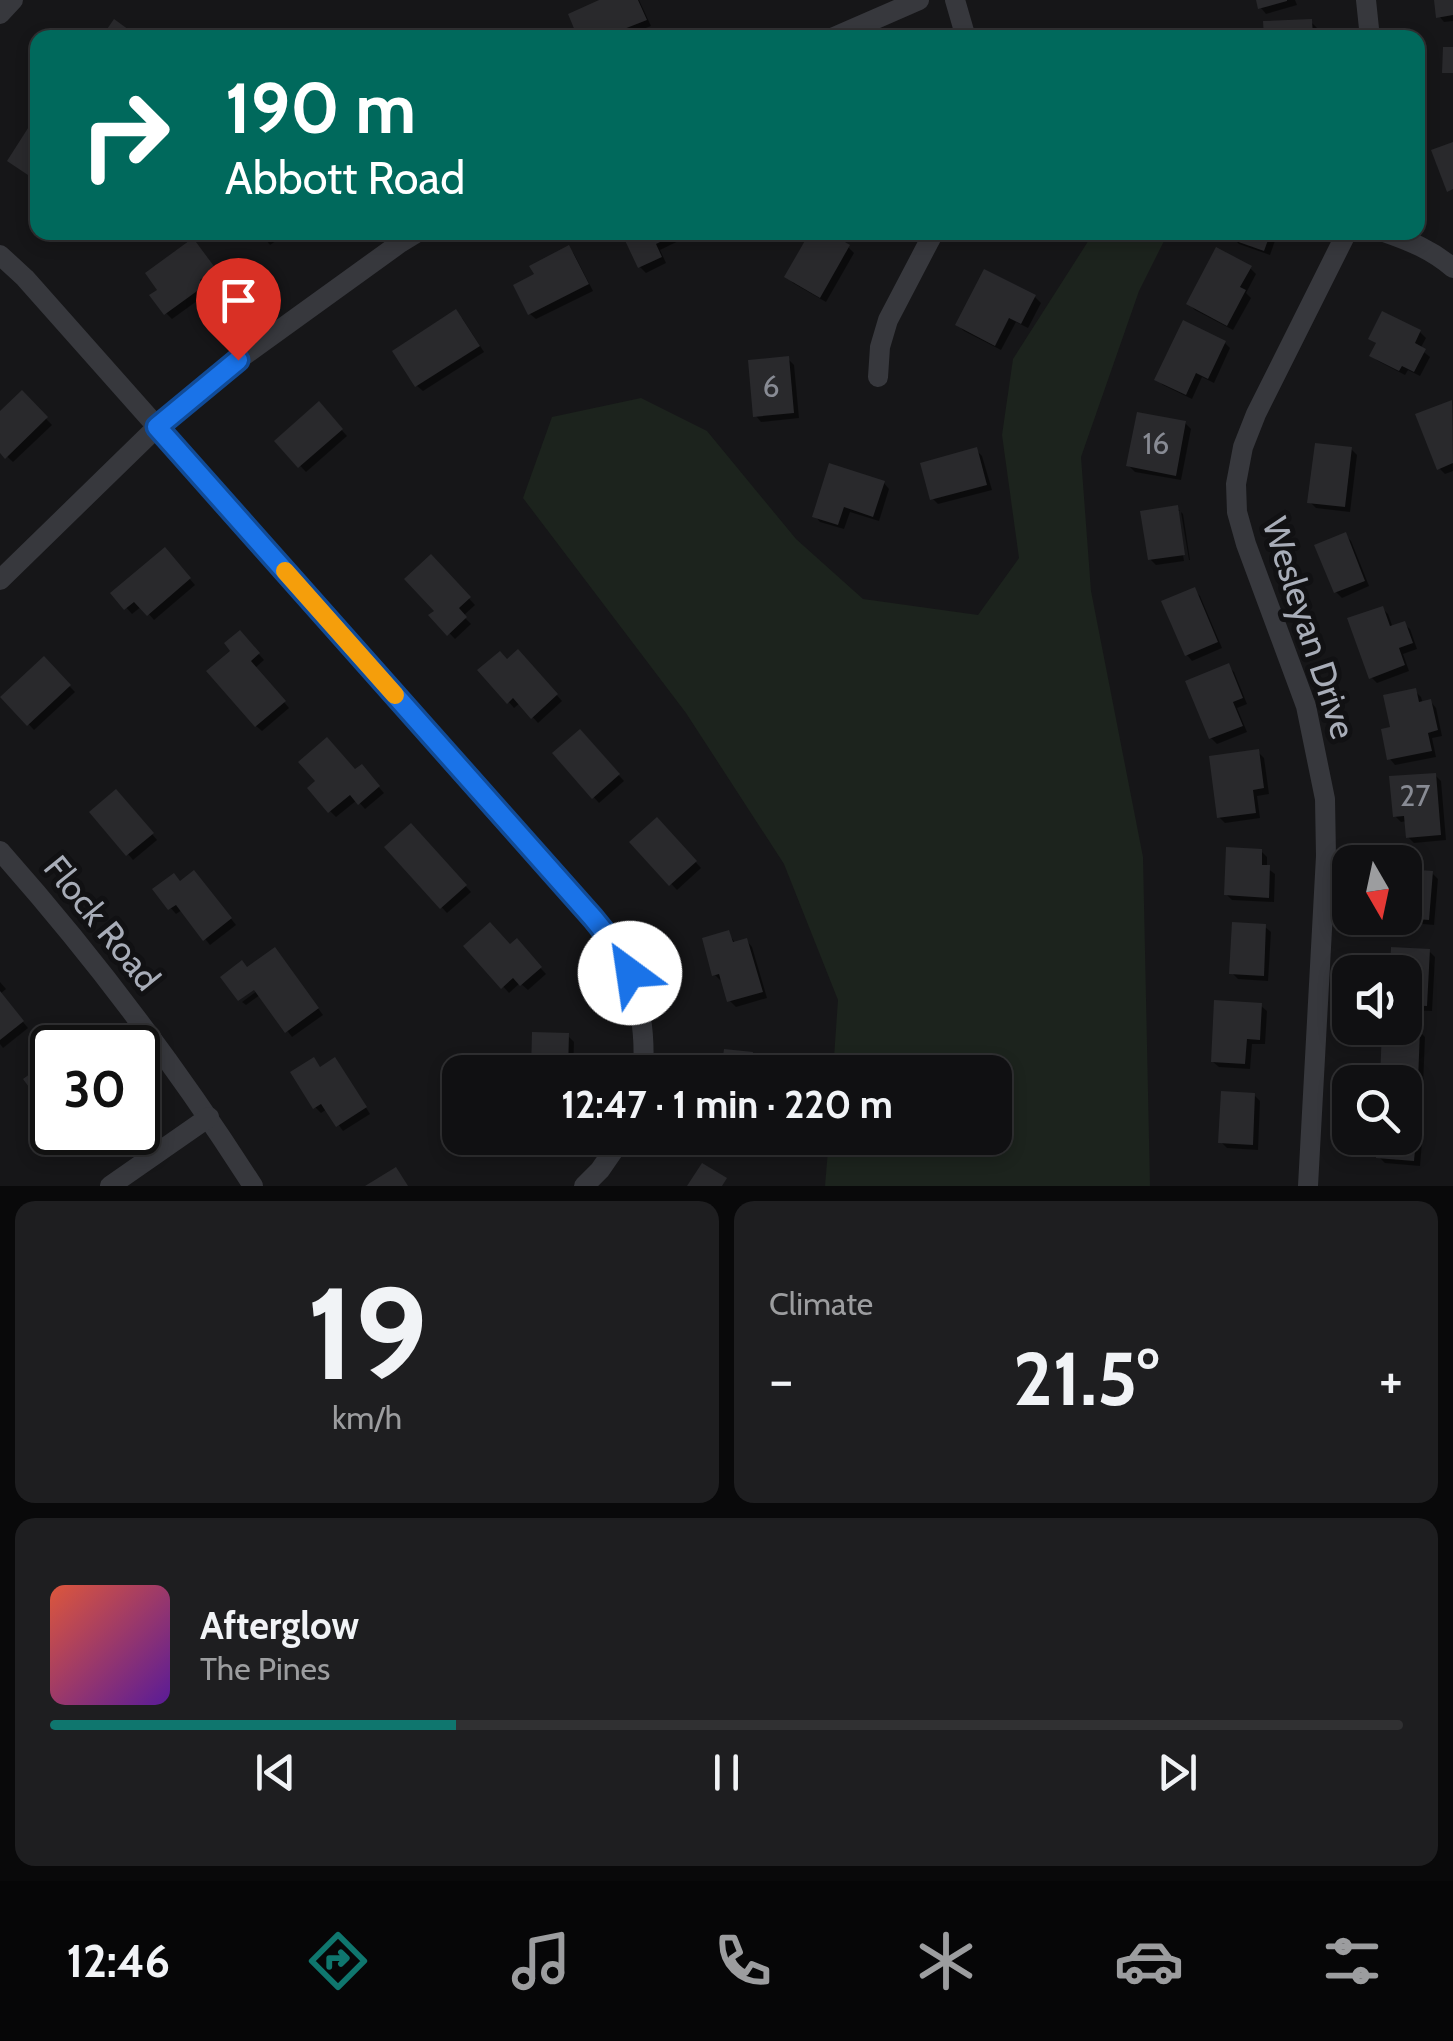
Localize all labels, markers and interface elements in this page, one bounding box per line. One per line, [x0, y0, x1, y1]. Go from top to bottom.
text: 190 m [225, 65, 416, 151]
icon: right [60, 70, 190, 200]
text: Abbott Road [225, 151, 465, 205]
pin [196, 258, 281, 361]
icon: arrive [211, 273, 266, 328]
house number: 6 [762, 368, 780, 405]
house number: 16 [1143, 425, 1169, 462]
street label: Wesleyan Drive [1253, 512, 1365, 744]
house number: 27 [1400, 777, 1430, 814]
north arrow [1332, 845, 1422, 935]
map controls [1332, 845, 1422, 1155]
street label: Flock Road [35, 847, 170, 999]
position arrow [578, 921, 682, 1025]
button: sound [1332, 955, 1422, 1045]
speed limit sign: 30 [30, 1025, 160, 1155]
button: search [1332, 1065, 1422, 1155]
text: 12:47 · 1 min · 220 m [561, 1081, 893, 1128]
text: 19 [306, 1254, 428, 1412]
text: Climate [769, 1284, 873, 1323]
text: 21.5° [1013, 1333, 1159, 1424]
text: − [769, 1346, 793, 1413]
text: + [1379, 1346, 1403, 1413]
text: km/h [332, 1398, 402, 1437]
text: Afterglow [200, 1602, 359, 1649]
text: The Pines [200, 1649, 330, 1688]
icon: previous [248, 1745, 303, 1800]
icon: pause [699, 1745, 754, 1800]
icon: next [1150, 1745, 1205, 1800]
icon: directions [303, 1926, 373, 1996]
icon: music [506, 1926, 576, 1996]
icon: phone [708, 1926, 778, 1996]
icon: climate [911, 1926, 981, 1996]
icon: car [1114, 1926, 1184, 1996]
icon: filters [1317, 1926, 1387, 1996]
text: 12:46 [66, 1934, 170, 1988]

